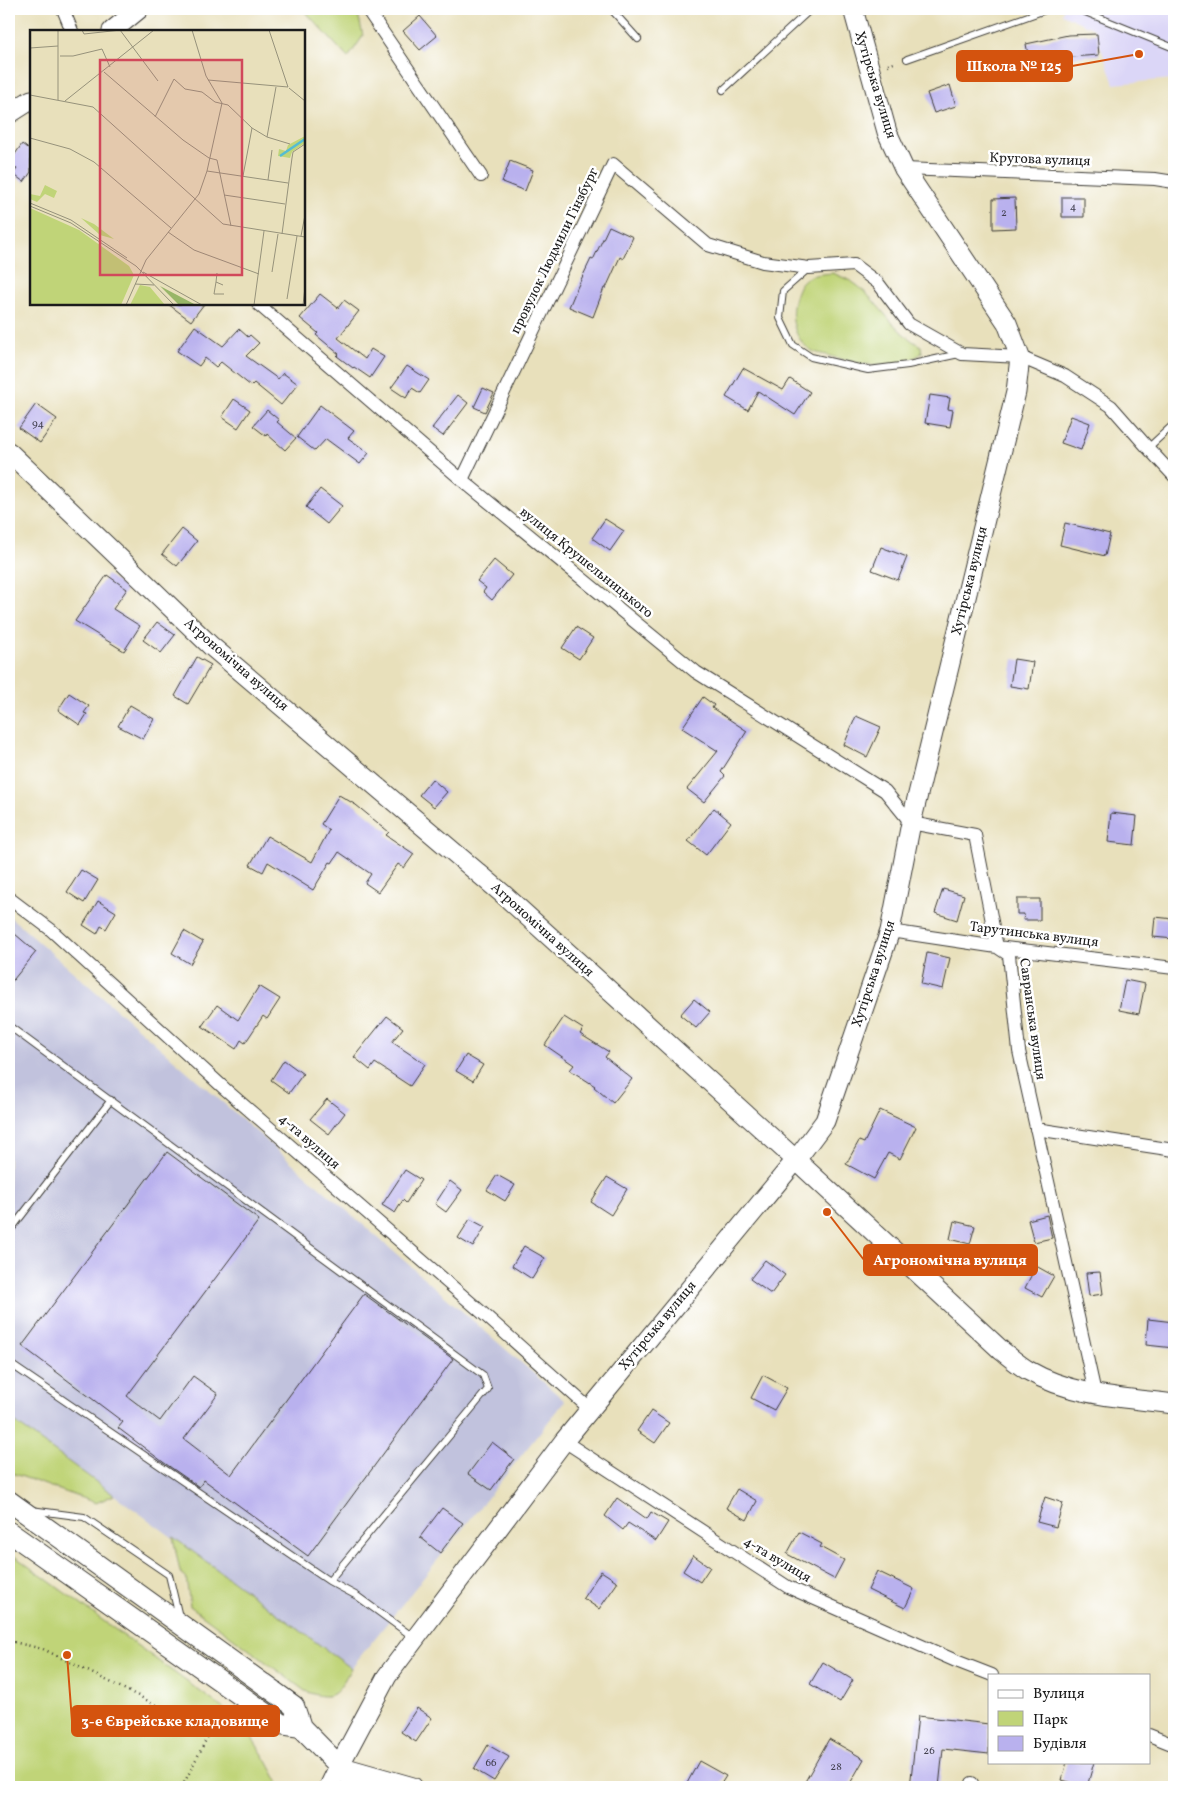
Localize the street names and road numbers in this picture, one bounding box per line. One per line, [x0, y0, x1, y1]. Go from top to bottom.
street label: Хутірська вулиця [850, 29, 900, 141]
street label: Кругова вулиця [989, 149, 1091, 171]
street label: провулок Людмили Гінзбург [506, 165, 604, 337]
street label: вулиця Крушельницького [515, 503, 657, 623]
street label: Хутірська вулиця [947, 525, 993, 637]
street label: Агрономічна вулиця [180, 614, 292, 716]
street label: Агрономічна вулиця [486, 879, 598, 981]
street label: Хутірська вулиця [848, 918, 900, 1030]
street label: Тарутинська вулиця [969, 918, 1099, 952]
street label: Савранська вулиця [1014, 957, 1050, 1081]
street label: 4-та вулиця [274, 1110, 344, 1174]
street label: Хутірська вулиця [615, 1277, 701, 1375]
street label: 4-та вулиця [740, 1532, 814, 1588]

